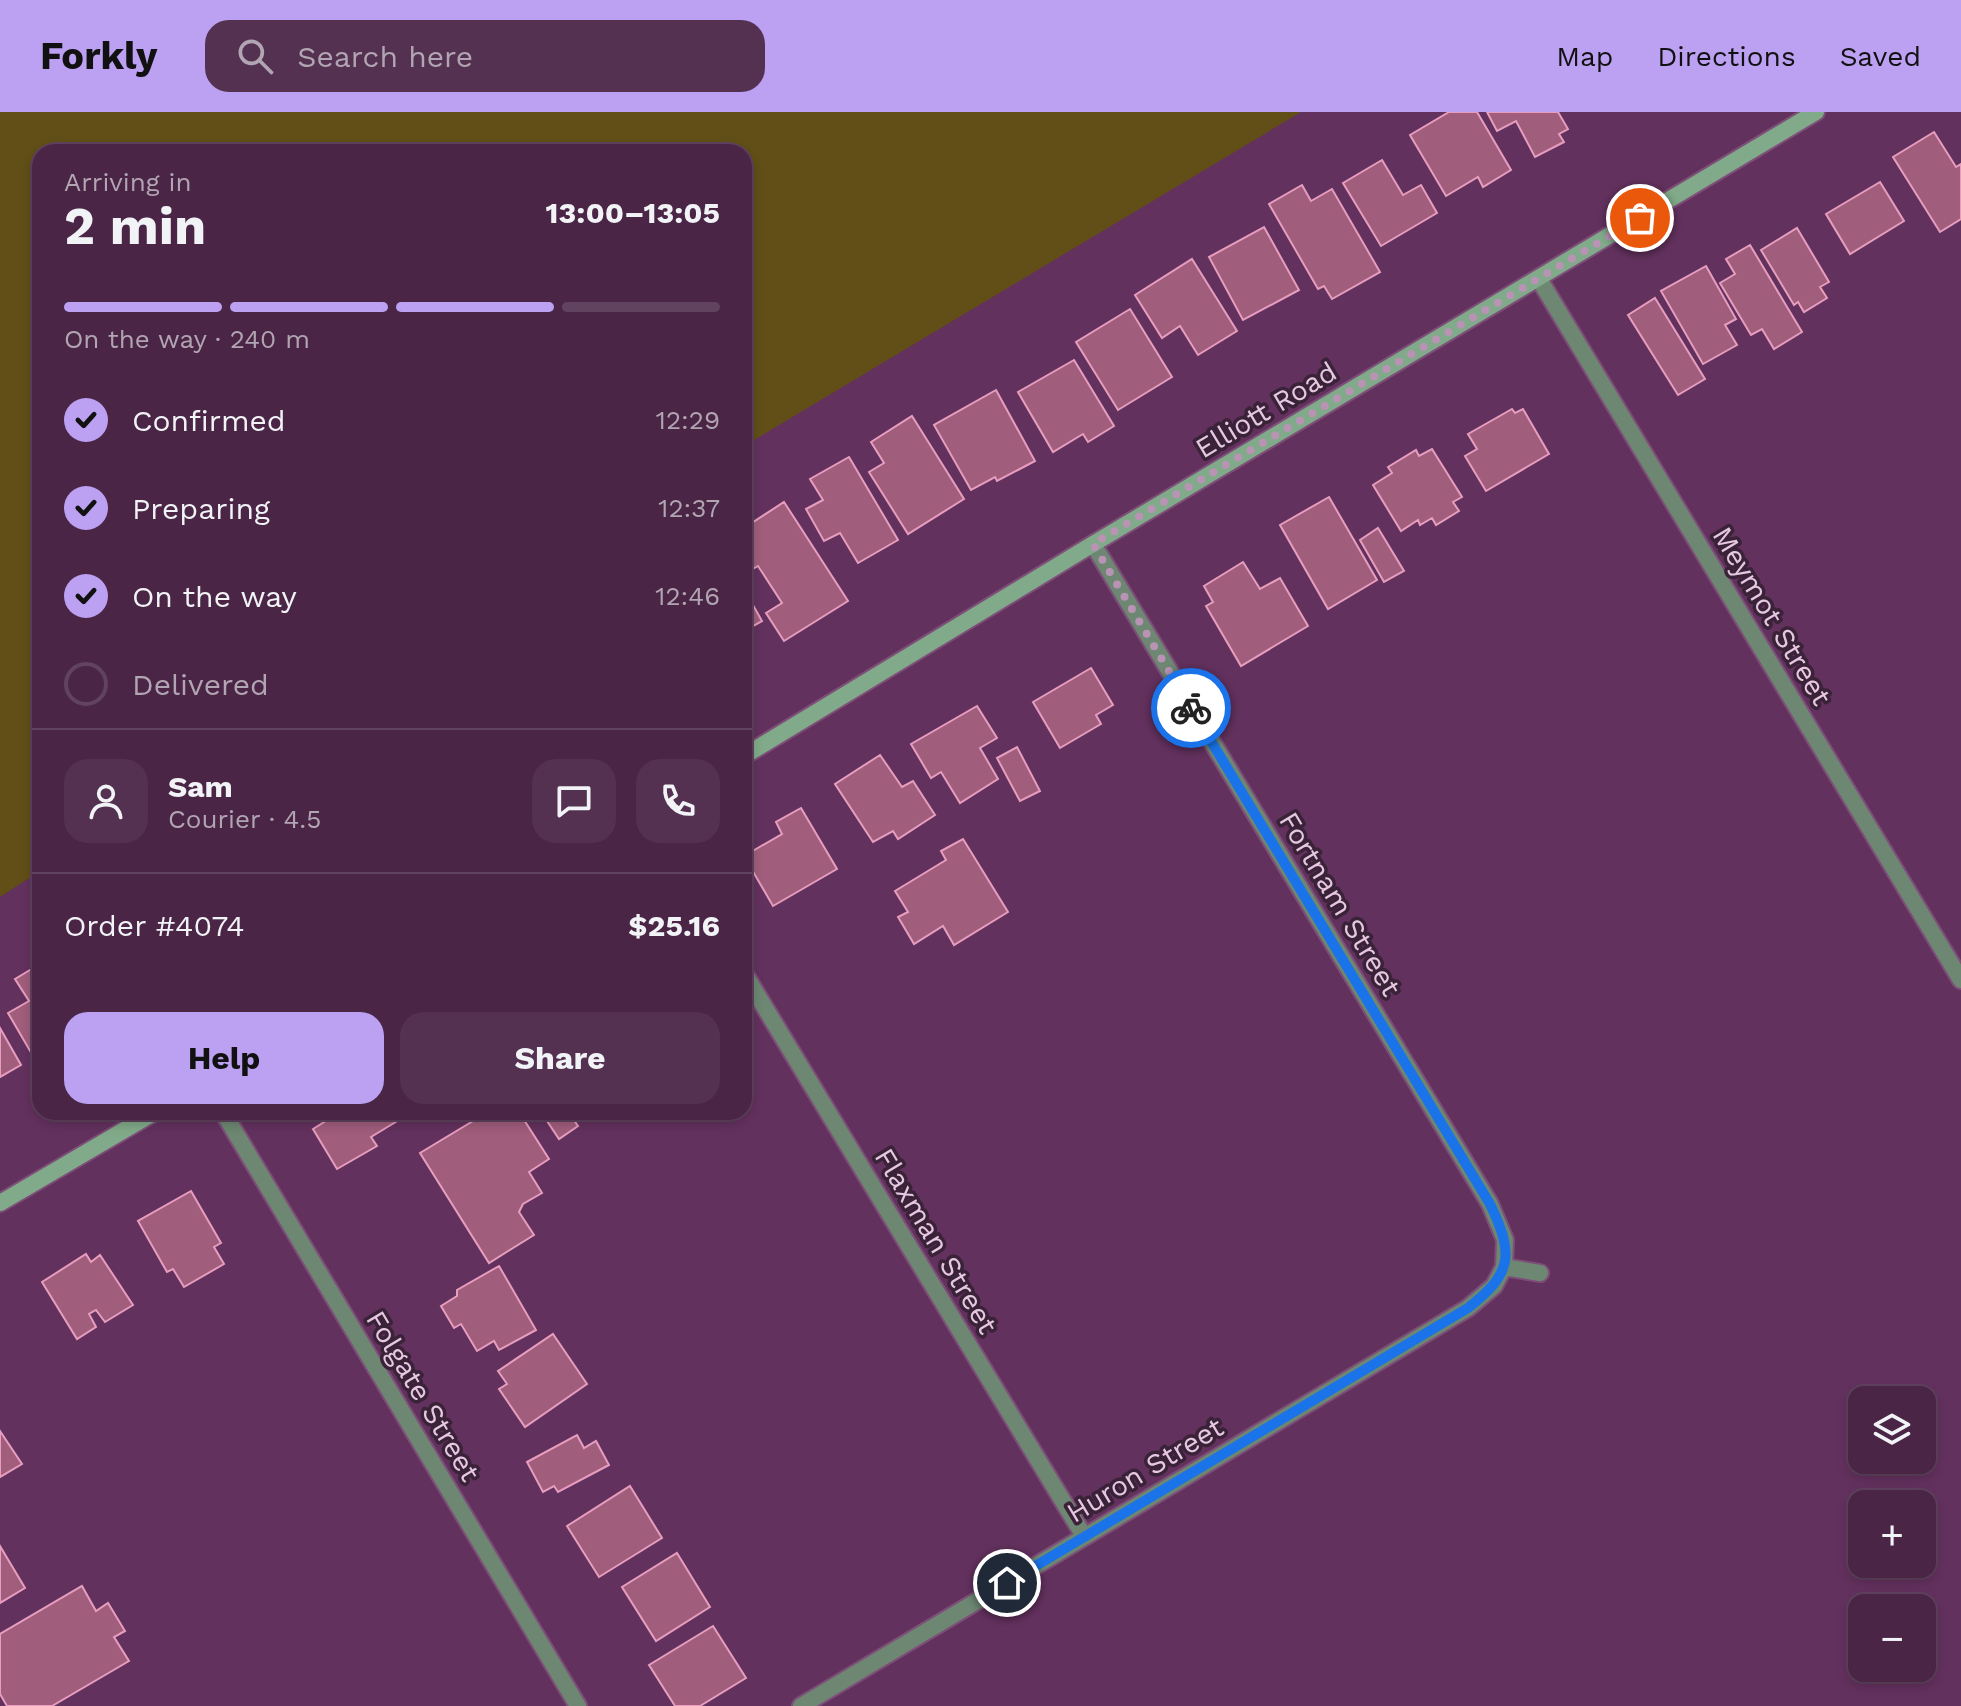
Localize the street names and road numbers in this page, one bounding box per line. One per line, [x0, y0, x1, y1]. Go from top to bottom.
street label: Elliott Road [1190, 355, 1342, 465]
street label: Meymot Street [1706, 521, 1838, 711]
street label: Fortnam Street [1272, 806, 1408, 1002]
street label: Flaxman Street [868, 1142, 1004, 1340]
street label: Folgate Street [359, 1305, 487, 1487]
street label: Huron Street [1061, 1410, 1229, 1530]

